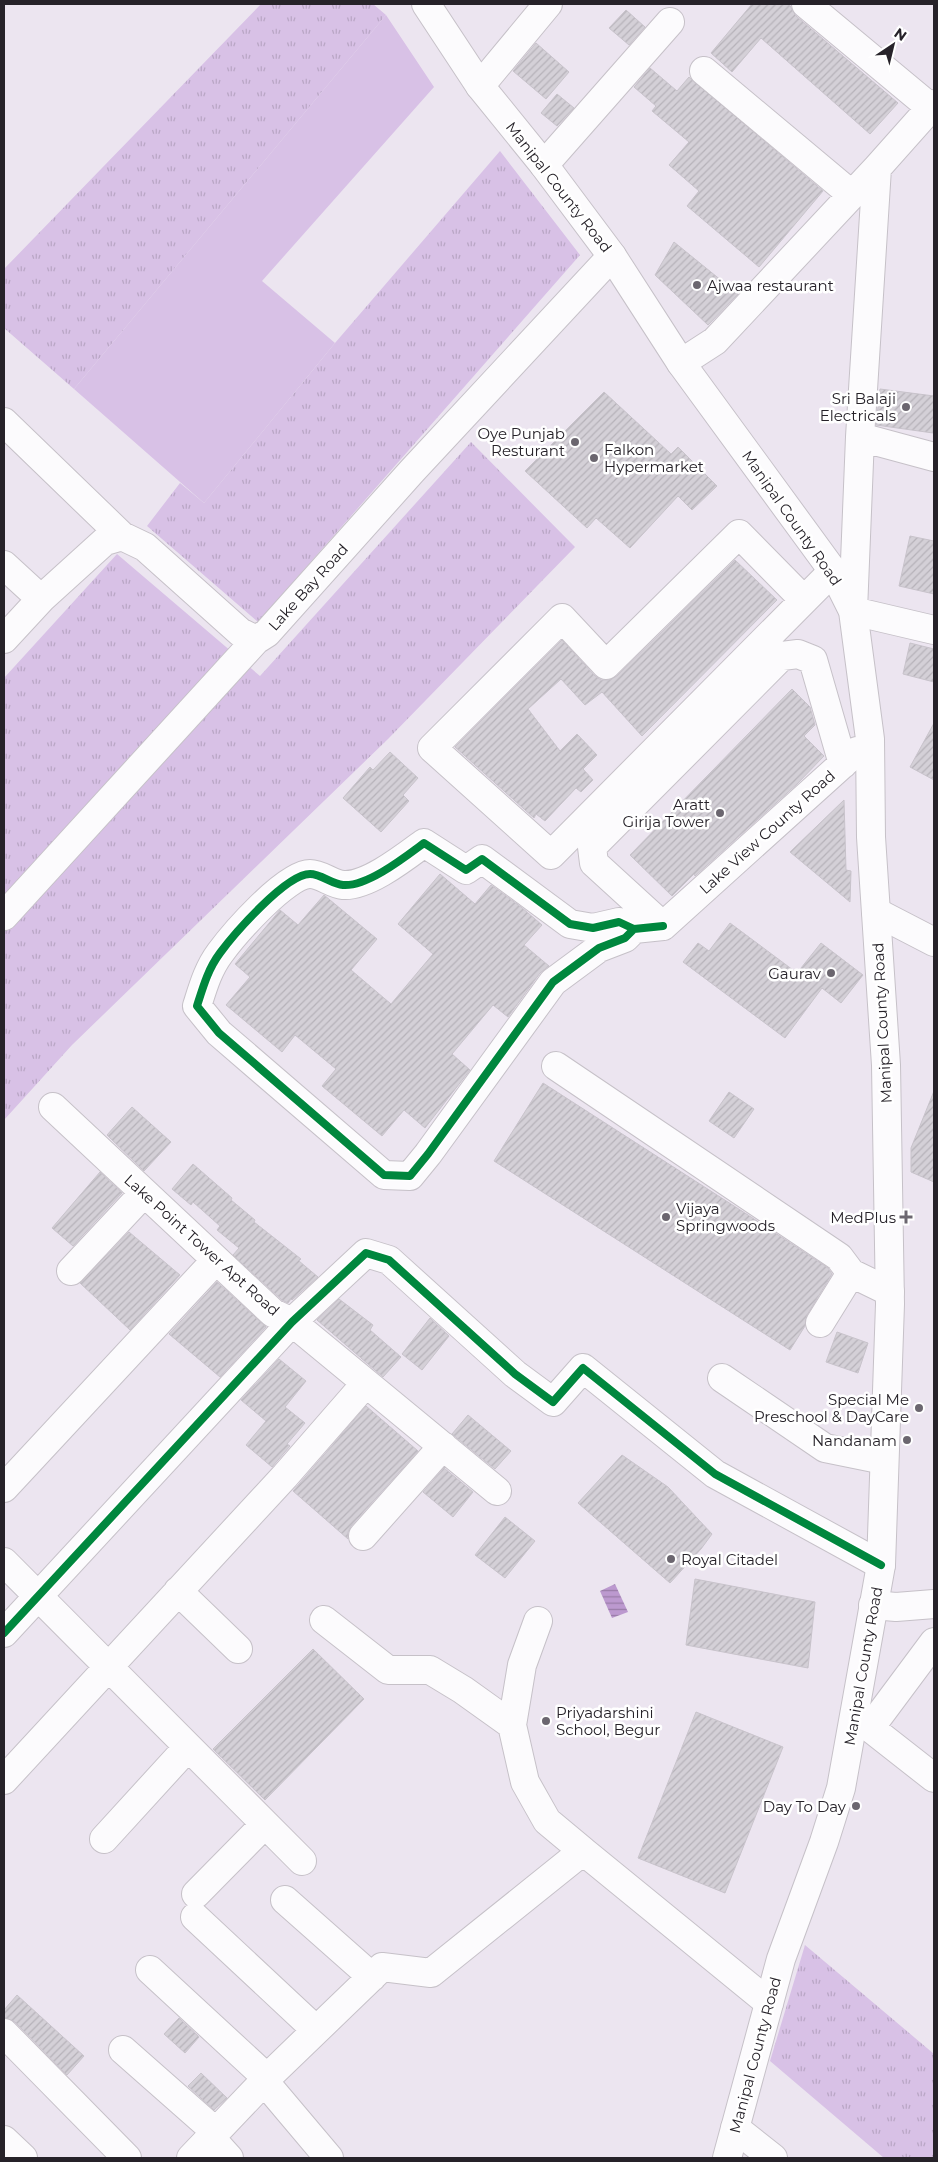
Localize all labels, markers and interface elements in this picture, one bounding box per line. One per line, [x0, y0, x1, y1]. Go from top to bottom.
north arrow [868, 20, 918, 70]
text: N [891, 24, 910, 45]
street label: Manipal County Road [502, 118, 616, 256]
place label: Ajwaa restaurant [707, 276, 834, 295]
marker: Ajwaa restaurant [691, 279, 703, 291]
place label: Sri Balaji Electricals [820, 389, 896, 425]
marker: Sri Balaji Electricals [900, 401, 912, 413]
place label: Oye Punjab Resturant [477, 424, 565, 460]
marker: Oye Punjab Resturant [569, 436, 581, 448]
place label: Falkon Hypermarket [604, 440, 704, 476]
street label: Manipal County Road [738, 447, 846, 589]
marker: Falkon Hypermarket [588, 452, 600, 464]
street label: Lake Bay Road [264, 540, 352, 634]
street label: Lake View County Road [695, 766, 839, 898]
place label: Aratt Girija Tower [623, 795, 710, 831]
marker: Aratt Girija Tower [714, 807, 726, 819]
street label: Manipal County Road [868, 942, 896, 1104]
place label: Gaurav [768, 964, 822, 983]
marker: Gaurav [825, 967, 837, 979]
street label: Lake Point Tower Apt Road [120, 1170, 284, 1320]
place label: Vijaya Springwoods [676, 1199, 775, 1235]
place label: MedPlus [830, 1208, 896, 1227]
marker: Vijaya Springwoods [660, 1211, 672, 1223]
marker: MedPlus [900, 1211, 912, 1223]
place label: Special Me Preschool & DayCare [754, 1390, 909, 1426]
marker: Special Me Preschool & DayCare [913, 1402, 925, 1414]
place label: Nandanam [812, 1431, 897, 1450]
marker: Nandanam [901, 1434, 913, 1446]
place label: Royal Citadel [681, 1550, 778, 1569]
marker: Royal Citadel [665, 1553, 677, 1565]
street label: Manipal County Road [840, 1585, 886, 1747]
place label: Priyadarshini School, Begur [556, 1703, 660, 1739]
marker: Priyadarshini School, Begur [540, 1715, 552, 1727]
place label: Day To Day [763, 1797, 847, 1816]
marker: Day To Day [850, 1800, 862, 1812]
street label: Manipal County Road [725, 1975, 785, 2135]

